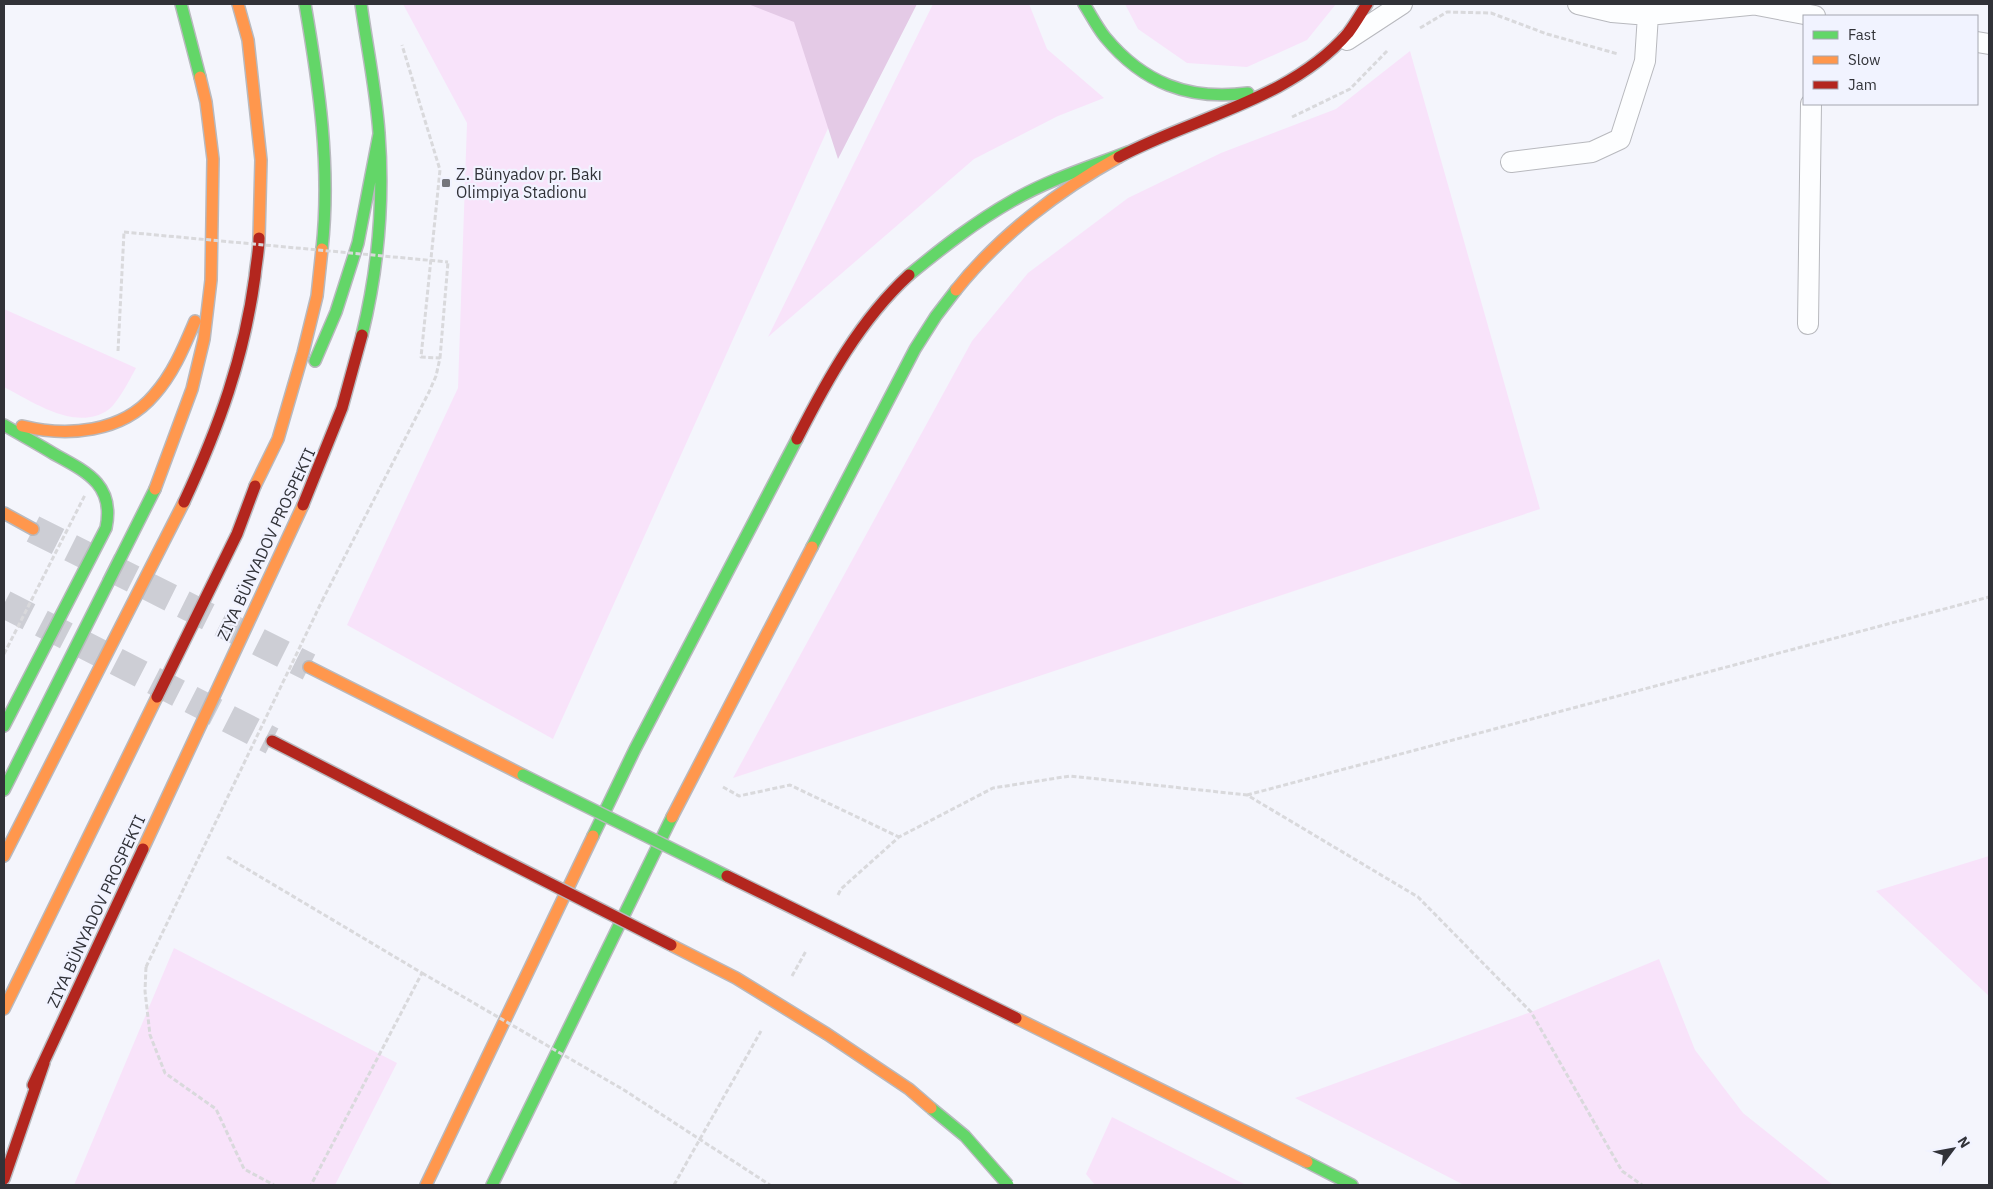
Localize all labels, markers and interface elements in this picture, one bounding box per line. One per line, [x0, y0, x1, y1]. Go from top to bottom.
legend [1803, 15, 1978, 105]
text: Fast [1848, 25, 1876, 44]
text: Slow [1848, 50, 1881, 69]
text: Jam [1848, 75, 1877, 94]
place label: Z. Bünyadov pr. Bakı Olimpiya Stadionu [456, 164, 602, 202]
marker: Z. Bünyadov pr. Bakı Olimpiya Stadionu [440, 177, 452, 189]
street label: ZIYA BÜNYADOV PROSPEKTI [213, 445, 319, 643]
street label: ZIYA BÜNYADOV PROSPEKTI [43, 812, 149, 1010]
north arrow [1928, 1124, 1978, 1174]
text: N [1954, 1133, 1974, 1151]

